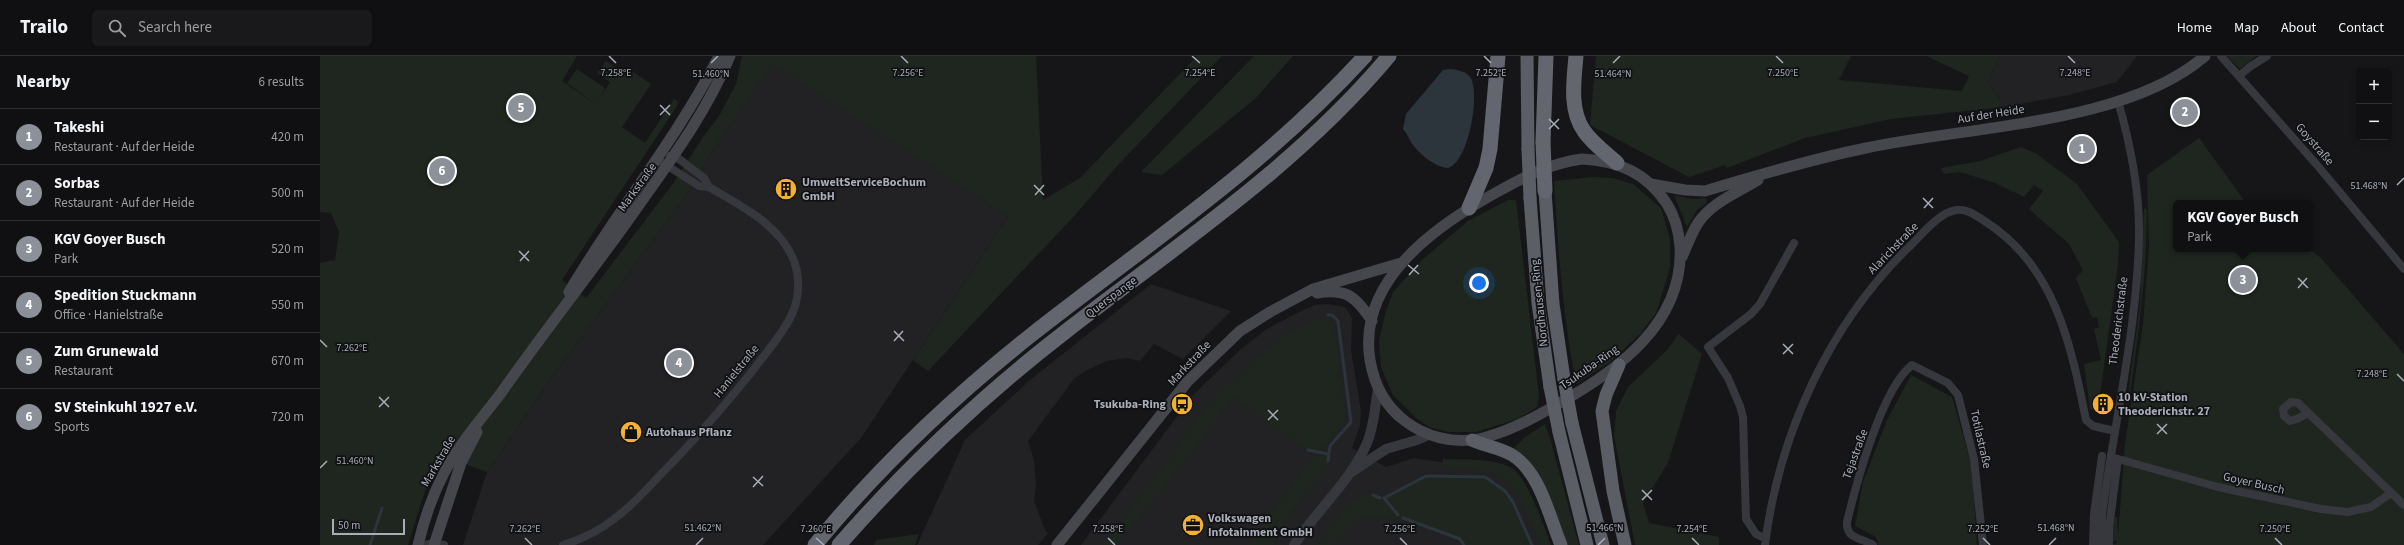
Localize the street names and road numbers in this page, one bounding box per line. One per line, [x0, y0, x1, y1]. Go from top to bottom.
street label: Auf der Heide [1956, 101, 2026, 128]
street label: Goystraße [2291, 119, 2338, 169]
street label: Markstraße [614, 159, 661, 215]
street label: Alarichstraße [1864, 219, 1923, 278]
street label: Nordhausen-Ring [1526, 258, 1553, 347]
street label: Querspange [1082, 272, 1141, 322]
street label: Theoderichstraße [2105, 276, 2132, 366]
street label: Markstraße [1164, 337, 1215, 390]
street label: Hanielstraße [710, 341, 763, 402]
street label: Tsukuba-Ring [1556, 341, 1622, 394]
street label: Totilastraße [1966, 408, 1996, 470]
street label: Tejastraße [1839, 427, 1872, 482]
street label: Markstraße [417, 432, 460, 490]
street label: Goyer Busch [2221, 468, 2286, 499]

